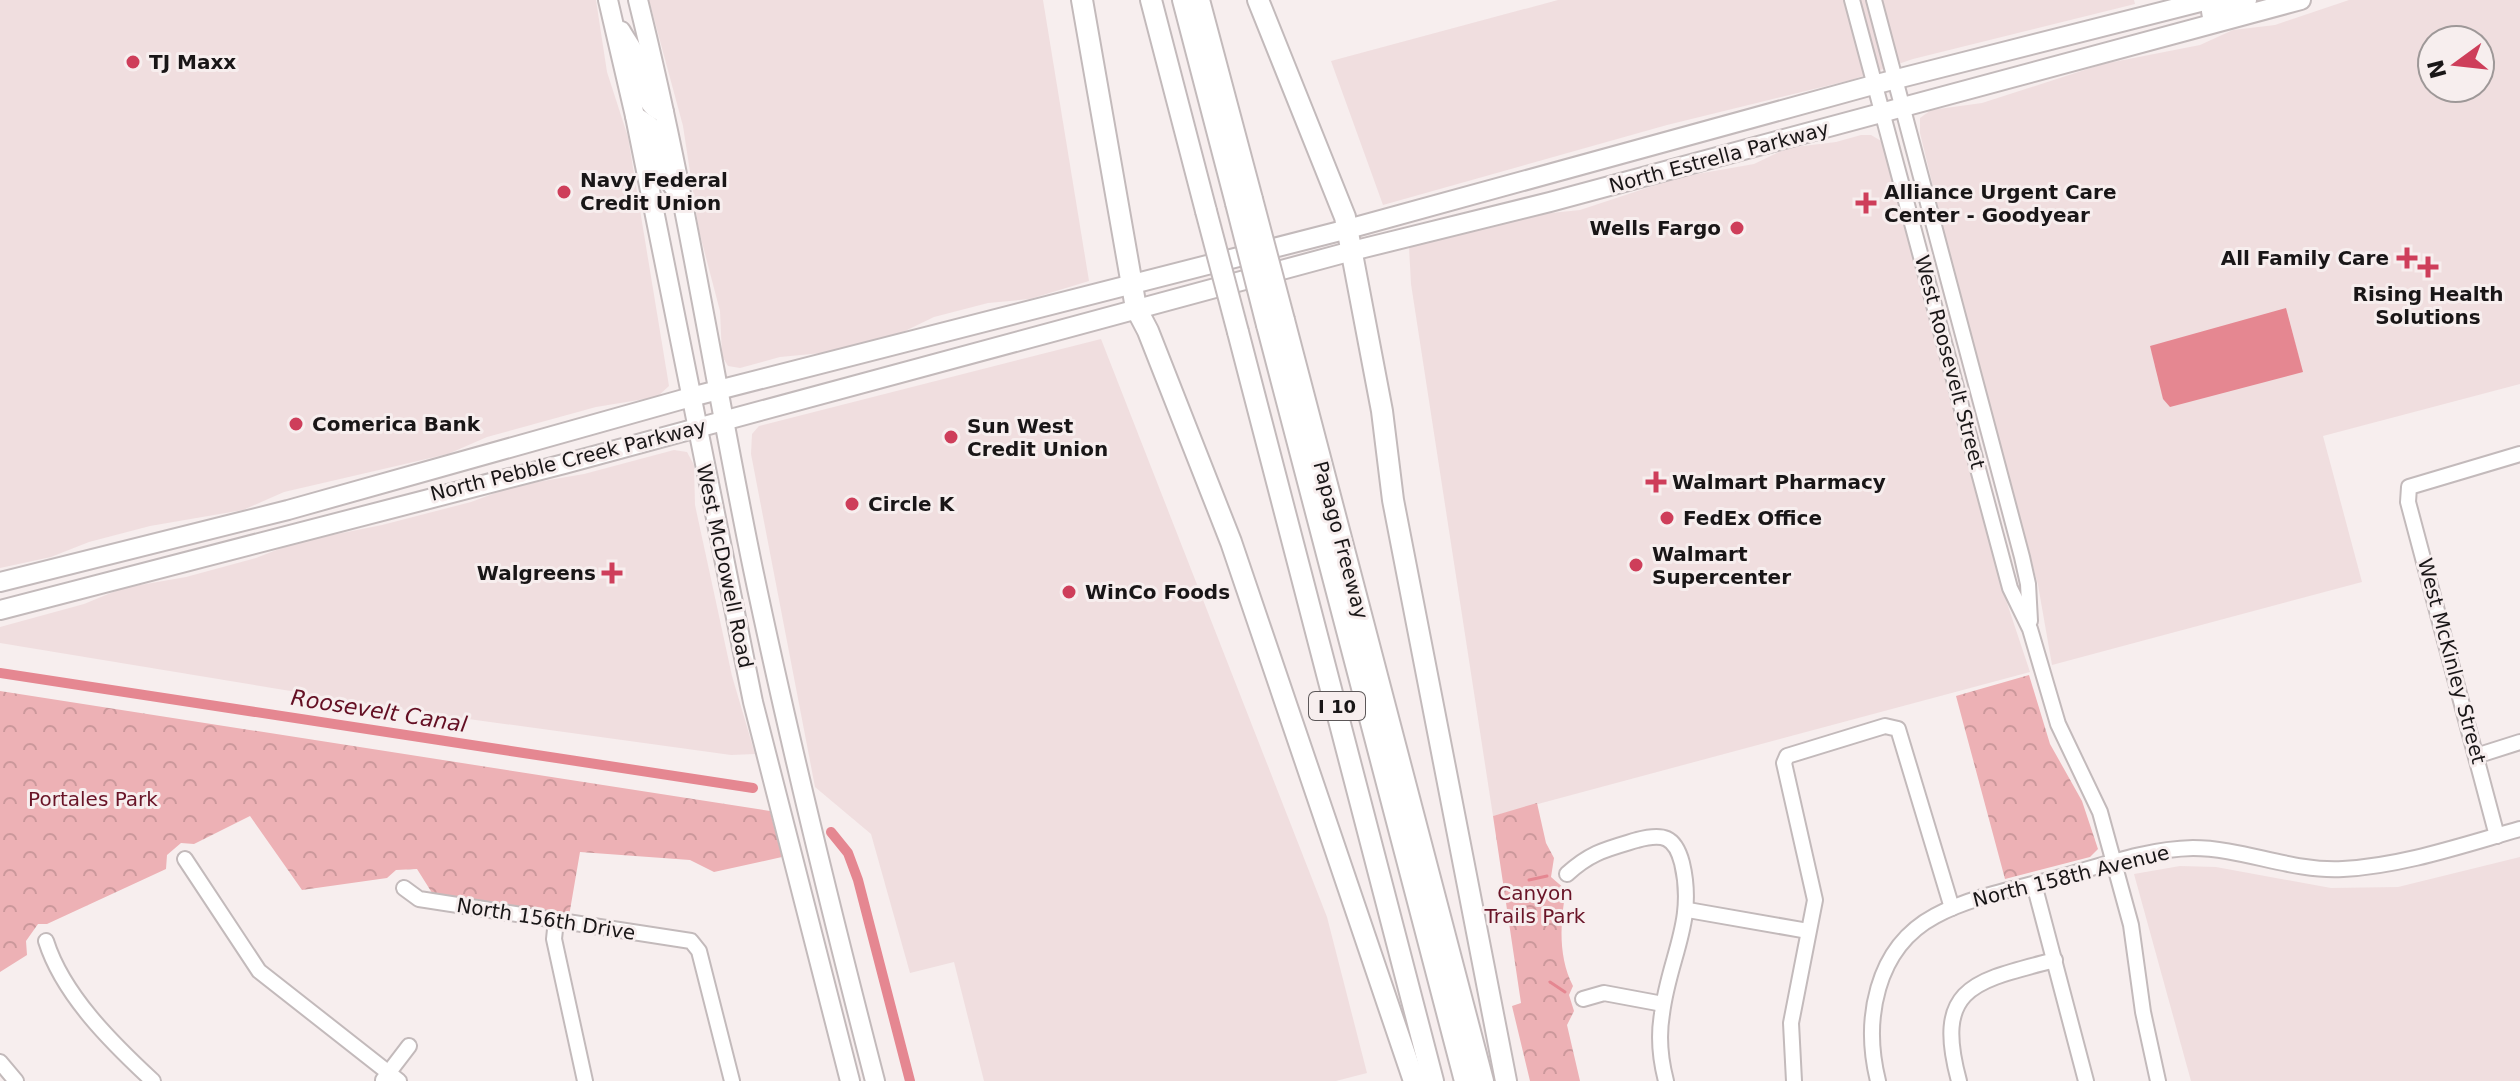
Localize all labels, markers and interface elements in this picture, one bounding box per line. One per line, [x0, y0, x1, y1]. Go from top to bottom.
north arrow [2416, 24, 2496, 104]
place label: TJ Maxx [149, 50, 236, 74]
marker: TJ Maxx [124, 53, 142, 71]
text: N [2423, 57, 2452, 81]
street label: North Estrella Parkway [1606, 116, 1832, 198]
place label: Navy Federal Credit Union [580, 168, 728, 215]
place label: Alliance Urgent Care Center - Goodyear [1884, 180, 2117, 227]
marker: Navy Federal Credit Union [555, 183, 573, 201]
marker: Alliance Urgent Care Center - Goodyear [1855, 192, 1877, 214]
place label: Wells Fargo [1590, 216, 1721, 240]
marker: Wells Fargo [1728, 219, 1746, 237]
place label: All Family Care [2221, 246, 2389, 270]
marker: All Family Care [2396, 247, 2418, 269]
street label: West Roosevelt Street [1910, 252, 1990, 472]
marker: Rising Health Solutions [2417, 256, 2439, 278]
place label: Rising Health Solutions [2353, 282, 2504, 329]
place label: Comerica Bank [312, 412, 481, 436]
street label: North Pebble Creek Parkway [428, 414, 709, 506]
place label: Sun West Credit Union [967, 414, 1108, 461]
marker: Comerica Bank [287, 415, 305, 433]
marker: Sun West Credit Union [942, 428, 960, 446]
street label: Papago Freeway [1308, 458, 1374, 622]
street label: West McDowell Road [692, 462, 758, 670]
place label: Walmart Pharmacy [1672, 470, 1886, 494]
marker: Walmart Pharmacy [1647, 473, 1665, 491]
place label: Circle K [868, 492, 956, 516]
marker: Circle K [843, 495, 861, 513]
place label: FedEx Office [1683, 506, 1822, 530]
marker: FedEx Office [1658, 509, 1676, 527]
place label: Walmart Supercenter [1652, 542, 1791, 589]
marker: Walmart Supercenter [1627, 556, 1645, 574]
street label: West McKinley Street [2413, 556, 2491, 767]
place label: Walgreens [477, 561, 596, 585]
marker: Walgreens [603, 564, 621, 582]
place label: WinCo Foods [1085, 580, 1230, 604]
marker: WinCo Foods [1060, 583, 1078, 601]
water label: Roosevelt Canal [289, 685, 469, 737]
road number: I 10 [1309, 692, 1365, 720]
park label: Portales Park [28, 787, 158, 811]
street label: North 158th Avenue [1970, 840, 2172, 912]
park label: Canyon Trails Park [1484, 881, 1586, 928]
street label: North 156th Drive [455, 893, 637, 945]

